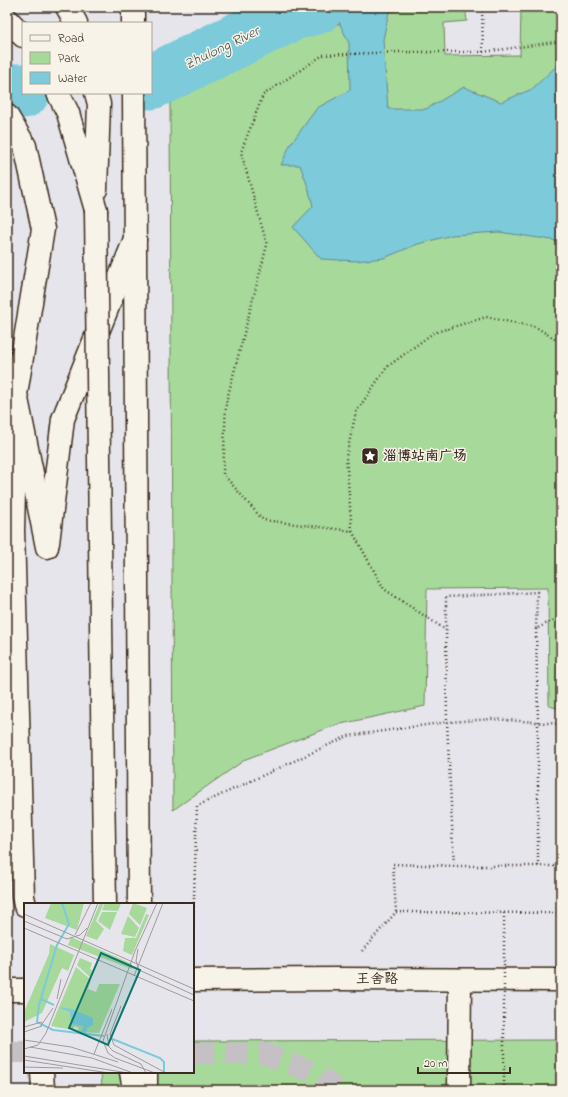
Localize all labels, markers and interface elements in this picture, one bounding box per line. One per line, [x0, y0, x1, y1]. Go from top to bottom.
water label: Zhulong River [181, 19, 266, 77]
legend [22, 22, 152, 94]
text: Road [58, 30, 84, 48]
text: Park [58, 50, 80, 68]
text: Water [58, 70, 87, 88]
place icon: 淄博站南广场 [360, 446, 380, 466]
place label: 淄博站南广场 [383, 446, 467, 467]
inset map [24, 903, 194, 1073]
street label: 王舍路 [356, 969, 398, 990]
scale bar [418, 1049, 510, 1075]
text: 20 m [424, 1055, 447, 1073]

